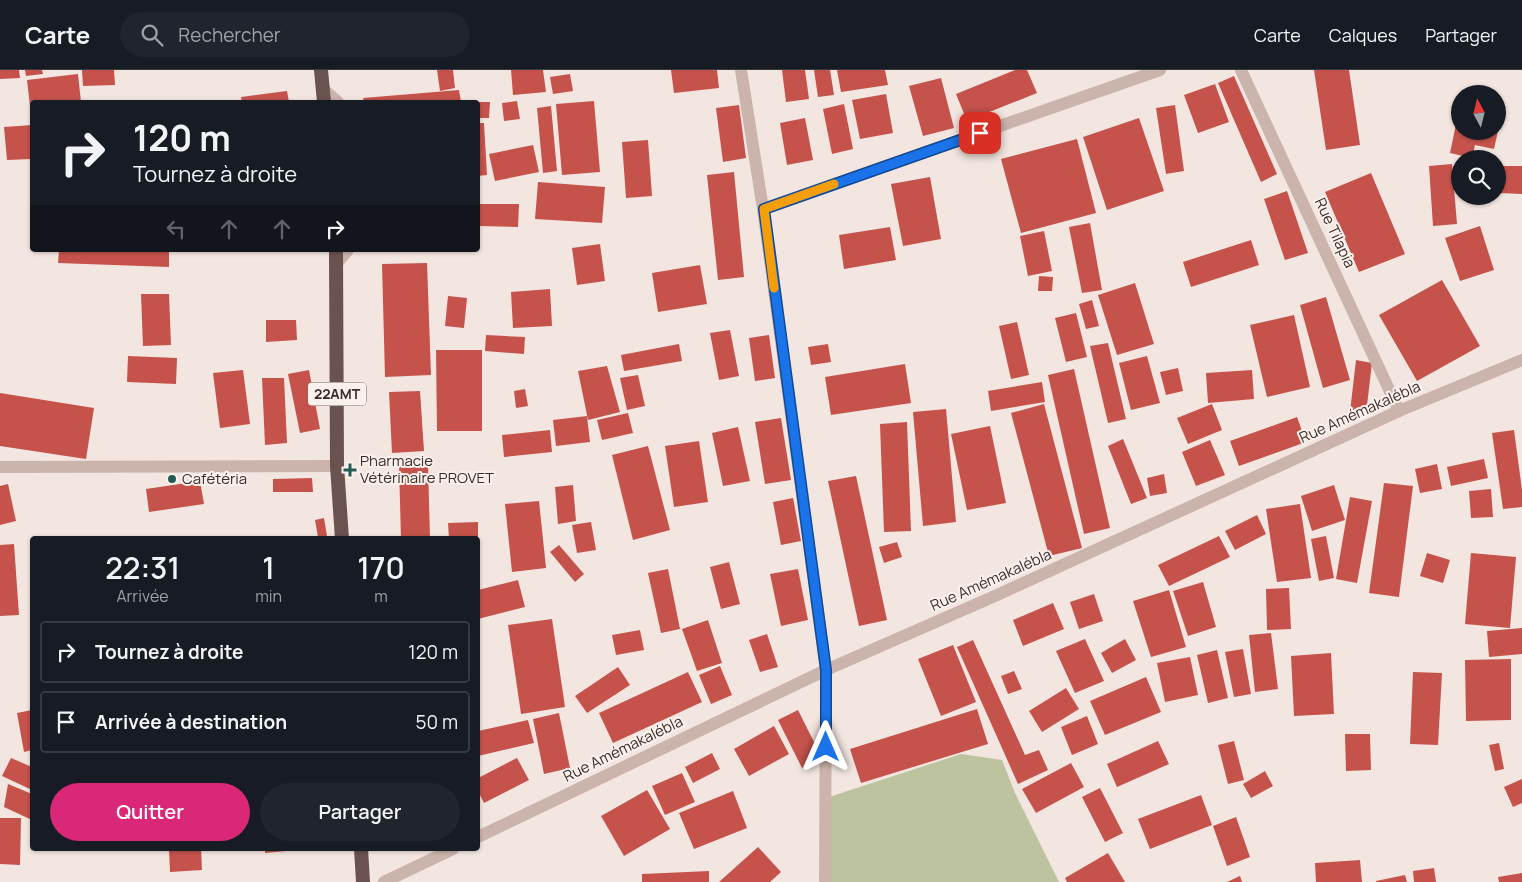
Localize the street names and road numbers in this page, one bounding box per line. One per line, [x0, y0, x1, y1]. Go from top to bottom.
street label: Rue Tilapia [1310, 194, 1361, 271]
street label: Rue Amémakalébla [1296, 375, 1424, 448]
road number: 22AMT [308, 382, 366, 406]
street label: Rue Amémakalébla [927, 543, 1055, 616]
street label: Rue Amémakalébla [559, 710, 686, 787]

